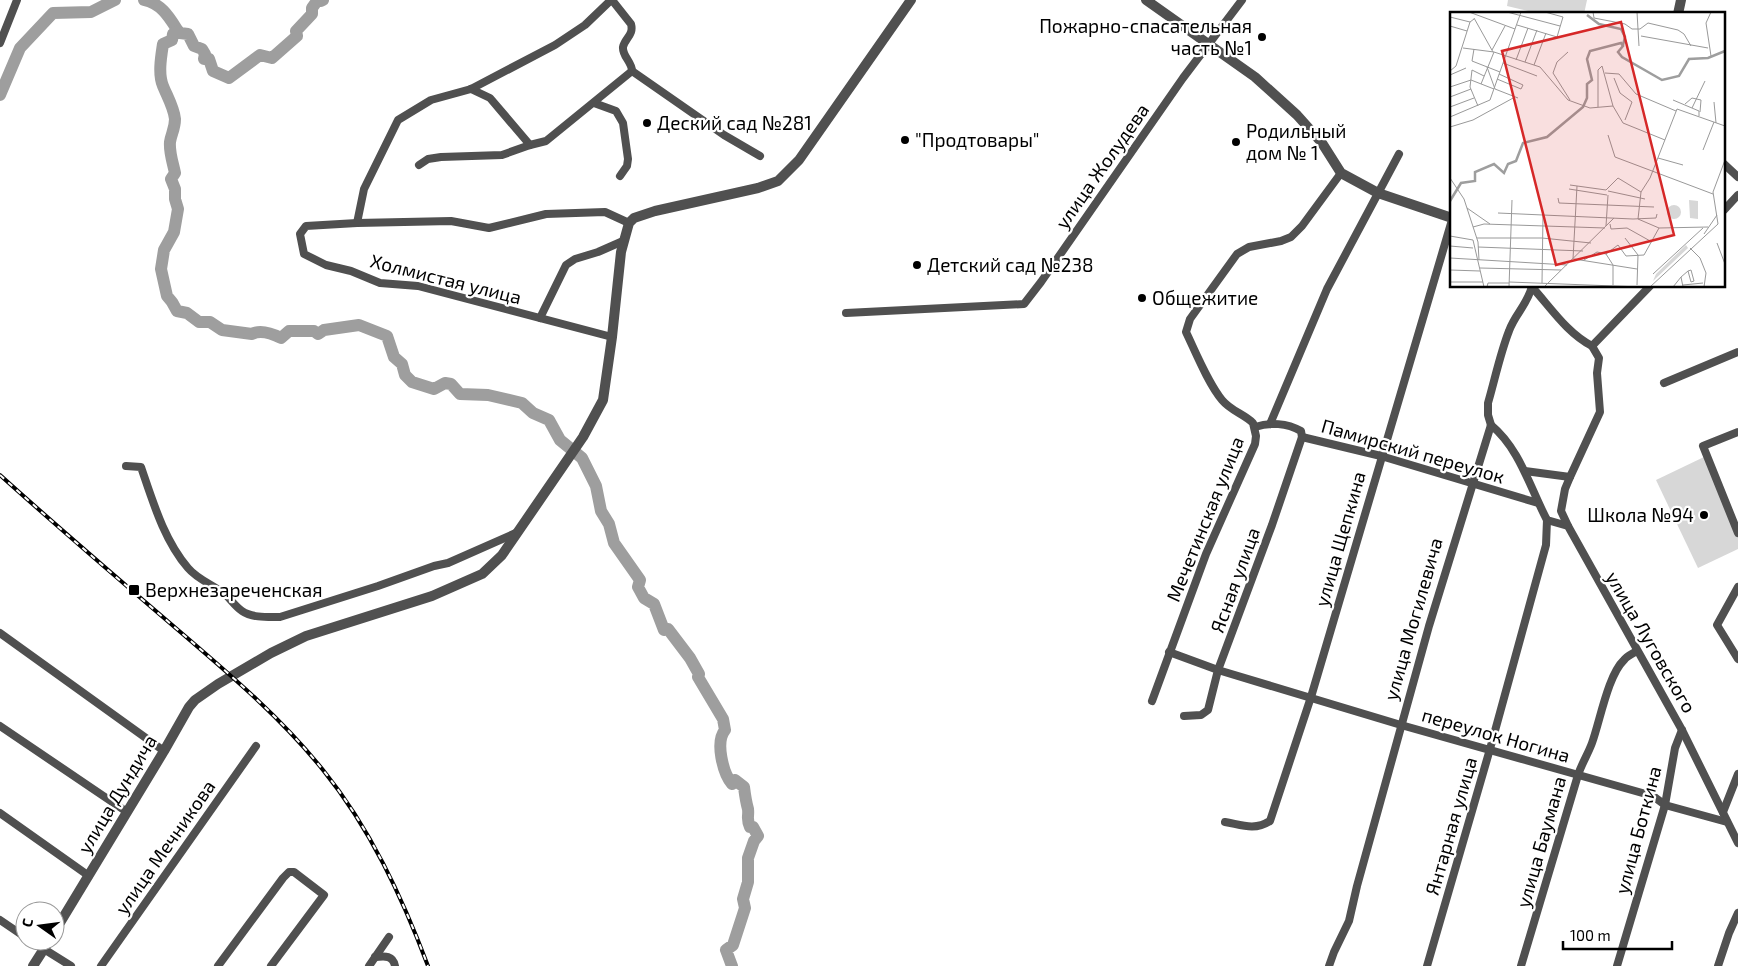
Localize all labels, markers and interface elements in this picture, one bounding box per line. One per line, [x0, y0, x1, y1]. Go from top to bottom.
inset map [1450, 12, 1726, 288]
place label: Пожарно-спасательная часть №1 [1039, 14, 1252, 59]
marker: Пожарно-спасательная часть №1 [1256, 31, 1268, 43]
street label: улица Жолудева [1050, 99, 1154, 233]
place label: Деский сад №281 [657, 111, 812, 134]
marker: Деский сад №281 [641, 117, 653, 129]
place label: Родильный дом № 1 [1246, 119, 1346, 164]
place label: "Продтовары" [915, 128, 1039, 151]
marker: "Продтовары" [899, 134, 911, 146]
marker: Родильный дом № 1 [1230, 136, 1242, 148]
street label: Холмистая улица [368, 249, 524, 309]
place label: Детский сад №238 [927, 253, 1094, 276]
marker: Детский сад №238 [911, 259, 923, 271]
place label: Общежитие [1152, 286, 1258, 309]
marker: Общежитие [1136, 292, 1148, 304]
street label: Памирский переулок [1319, 413, 1507, 489]
street label: Мечетинская улица [1161, 433, 1249, 605]
street label: улица Щепкина [1309, 469, 1371, 609]
place label: Школа №94 [1587, 503, 1694, 526]
marker: Школа №94 [1698, 509, 1710, 521]
street label: Ясная улица [1205, 524, 1265, 636]
street label: улица Могилевича [1378, 535, 1448, 703]
street label: улица Луговского [1601, 567, 1701, 717]
place label: Верхнезареченская [145, 578, 323, 601]
marker: Верхнезареченская [127, 583, 141, 597]
street label: переулок Ногина [1419, 702, 1573, 768]
street label: улица Дундича [72, 730, 162, 858]
street label: Янтарная улица [1420, 754, 1482, 898]
street label: улица Боткина [1609, 763, 1667, 897]
street label: улица Баумана [1511, 774, 1571, 910]
street label: улица Мечникова [110, 775, 220, 919]
north arrow [15, 901, 65, 951]
text: С [18, 917, 36, 929]
scale bar [1563, 918, 1672, 950]
text: 100 m [1570, 926, 1611, 944]

